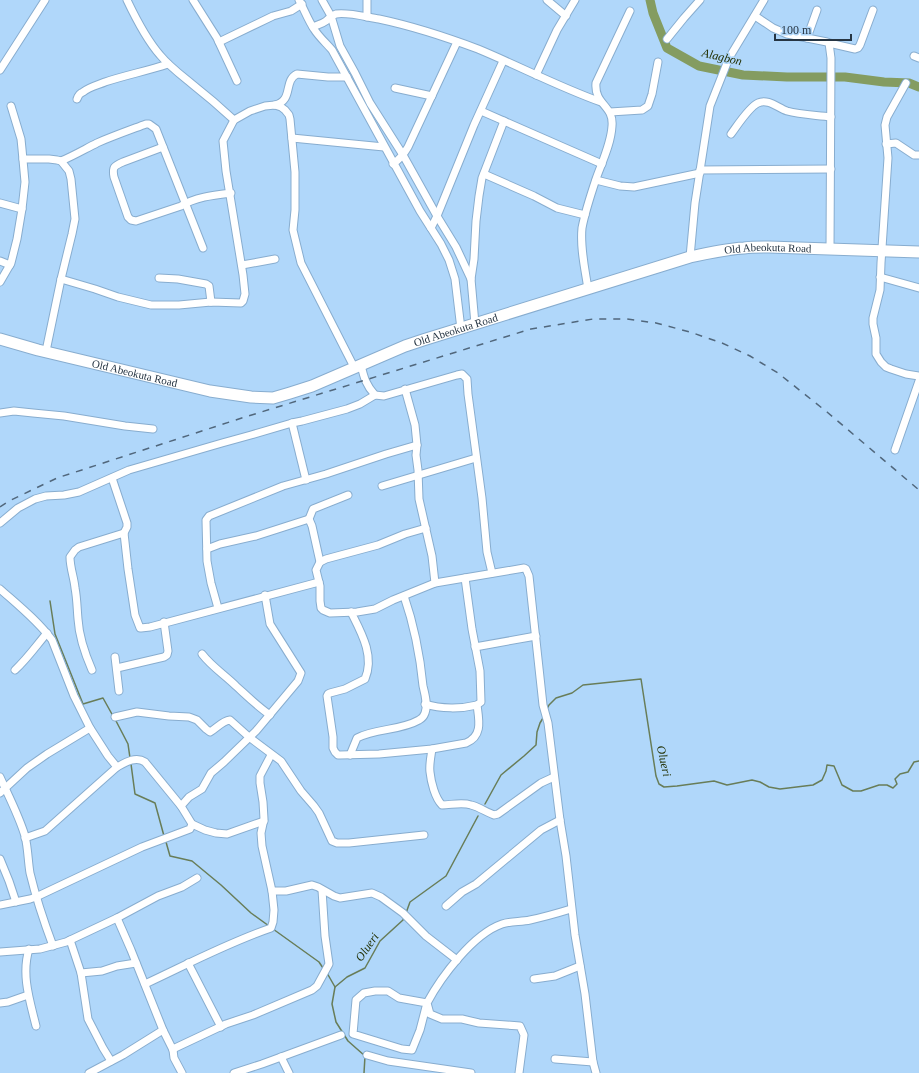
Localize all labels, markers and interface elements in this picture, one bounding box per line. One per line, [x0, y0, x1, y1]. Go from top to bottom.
scale bar [775, 16, 851, 42]
text: 100 m [781, 23, 812, 37]
water label: Alagbon [700, 45, 743, 68]
street label: Old Abeokuta Road [723, 241, 812, 256]
street label: Old Abeokuta Road [412, 311, 500, 349]
street label: Old Abeokuta Road [91, 357, 179, 389]
water label: Olueri [654, 744, 674, 778]
water label: Olueri [352, 930, 382, 964]

